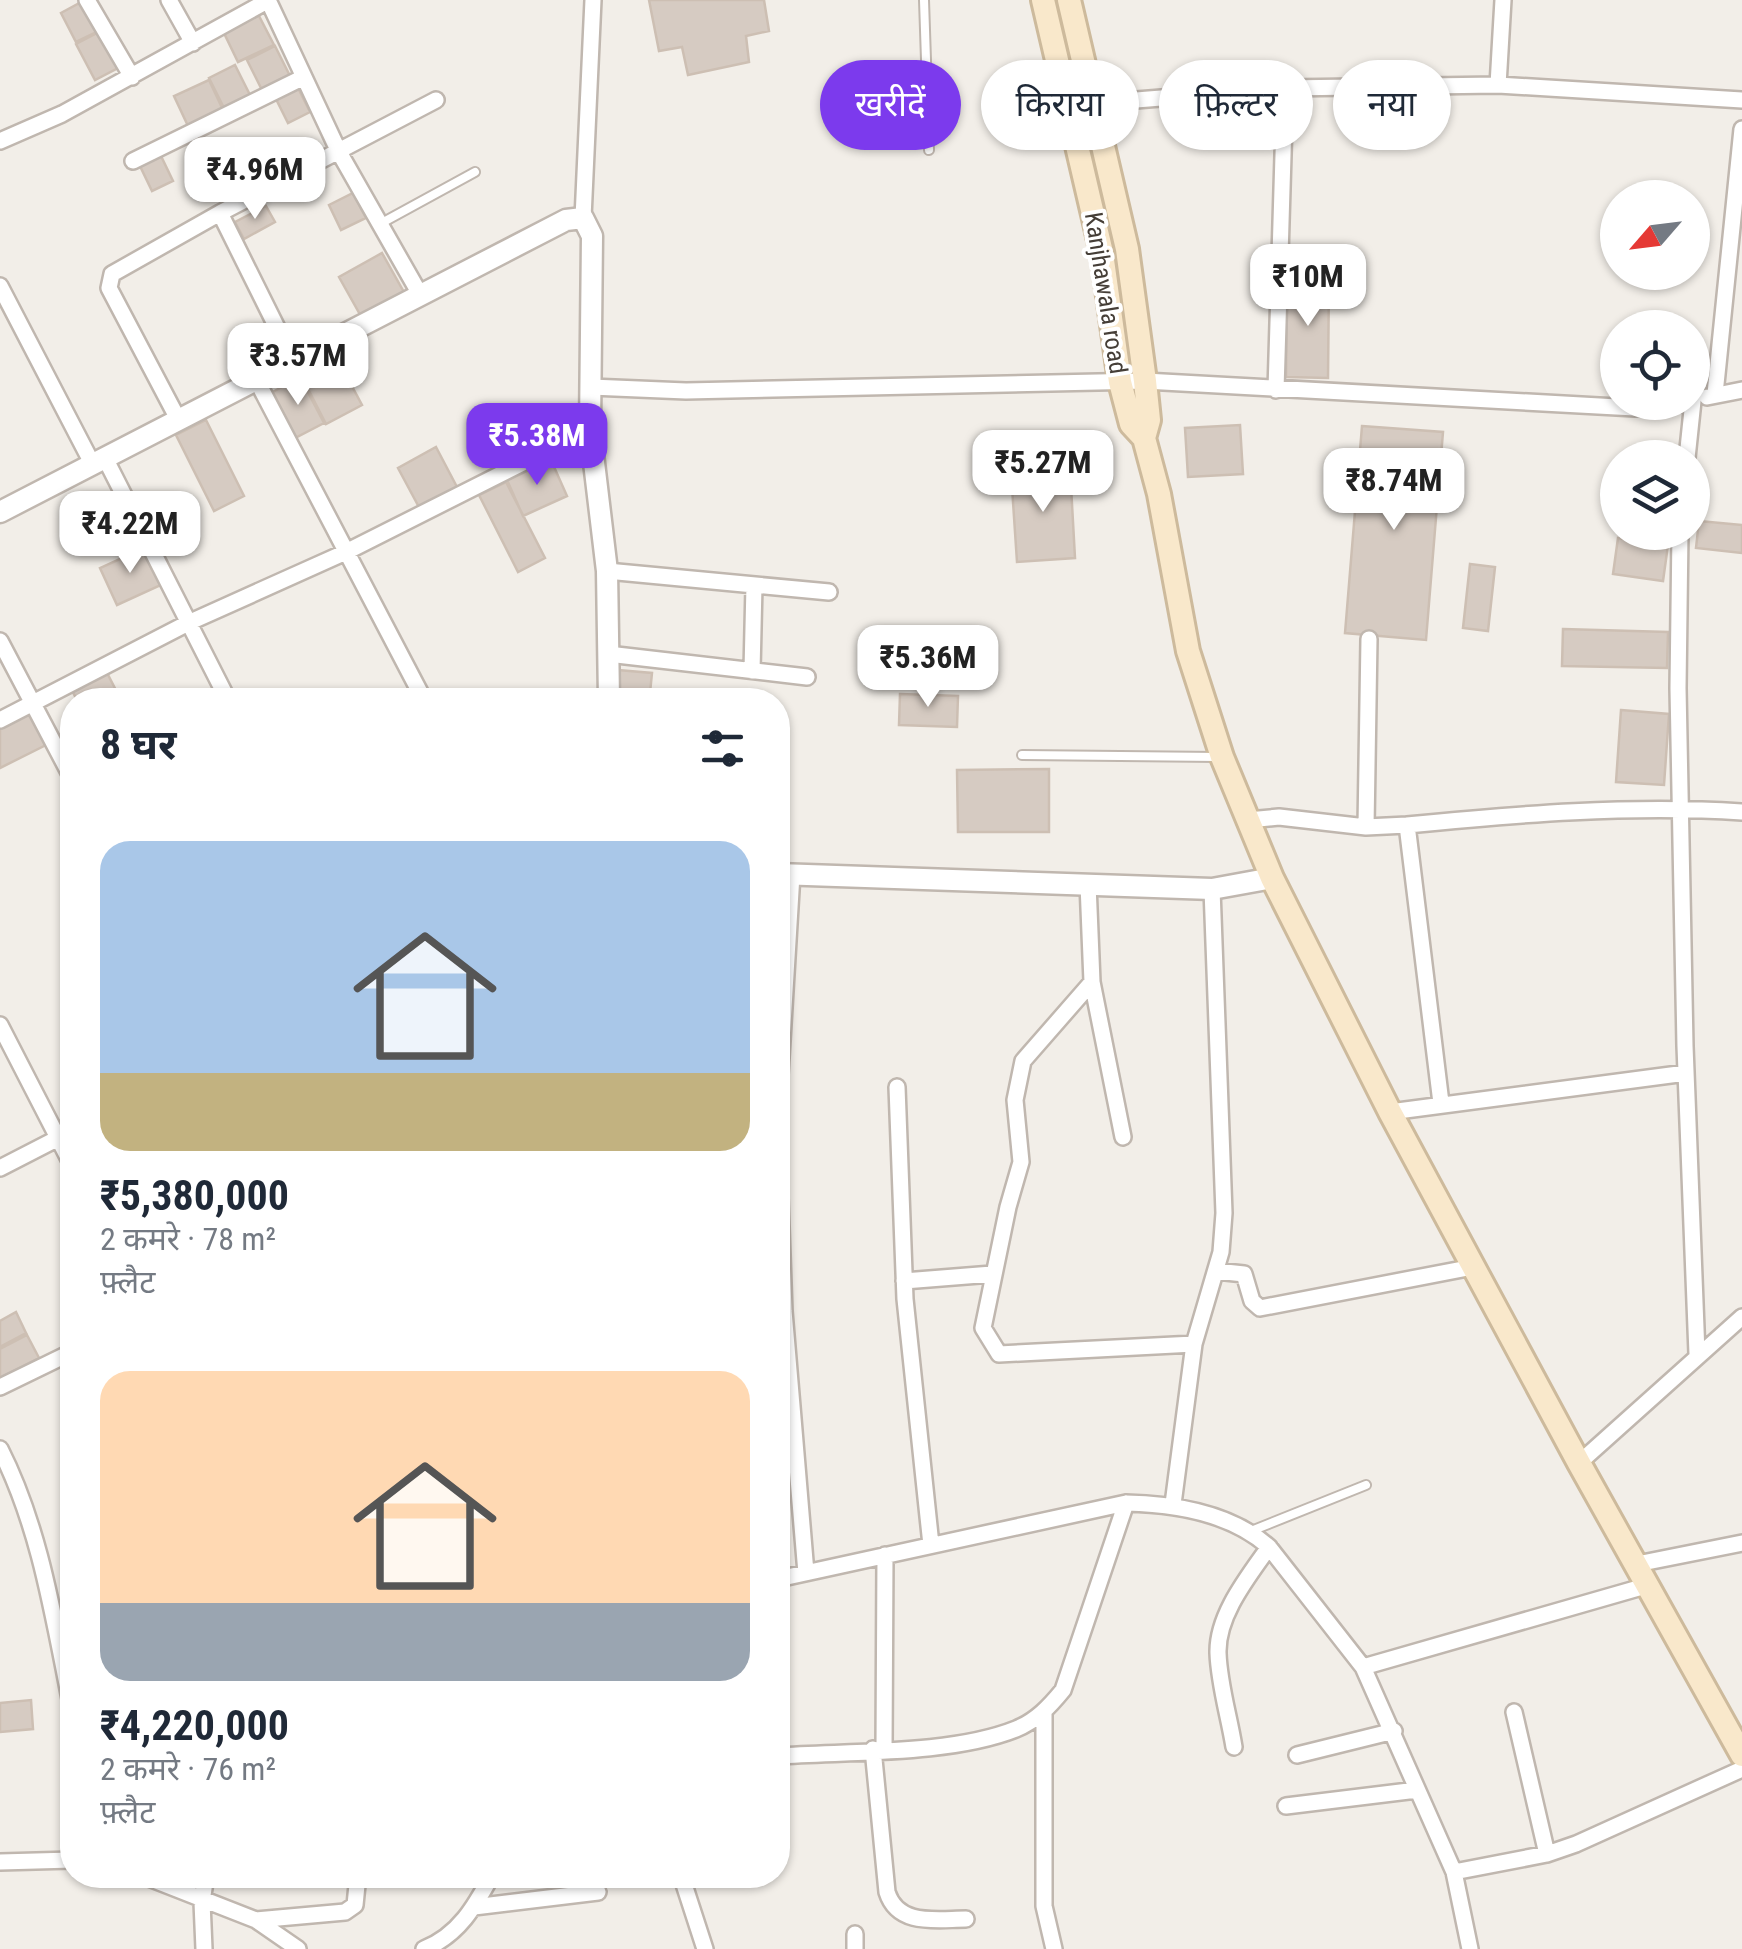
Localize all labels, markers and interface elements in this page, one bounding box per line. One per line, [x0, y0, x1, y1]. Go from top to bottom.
chip: खरीदें [820, 60, 961, 150]
chip: किराया [981, 60, 1139, 150]
chip: फ़िल्टर [1159, 60, 1313, 150]
chip: नया [1333, 60, 1451, 150]
pin: ₹4.96M [174, 137, 336, 222]
text: ₹4.96M [206, 150, 304, 188]
north arrow [1600, 180, 1710, 290]
map controls [1600, 180, 1710, 550]
street label: Kanjhawala road [1079, 210, 1133, 376]
pin: ₹10M [1249, 244, 1367, 329]
text: ₹10M [1272, 257, 1344, 295]
button: locate [1600, 310, 1710, 420]
pin: ₹3.57M [217, 323, 379, 408]
text: ₹3.57M [249, 336, 347, 374]
pin: ₹5.38M [456, 403, 618, 488]
text: ₹5.38M [488, 416, 586, 454]
pin: ₹5.27M [962, 430, 1124, 515]
button: layers [1600, 440, 1710, 550]
text: ₹5.27M [994, 443, 1092, 481]
pin: ₹8.74M [1313, 448, 1475, 533]
text: ₹8.74M [1345, 461, 1443, 499]
pin: ₹4.22M [49, 491, 211, 576]
text: ₹4.22M [81, 504, 179, 542]
pin: ₹5.36M [847, 625, 1009, 710]
text: ₹5.36M [879, 638, 977, 676]
text: 8 घर [100, 720, 177, 769]
icon: filters [695, 721, 750, 776]
icon: home [335, 906, 515, 1086]
text: ₹5,380,000 [100, 1171, 289, 1220]
text: 2 कमरे · 78 m² [100, 1220, 276, 1258]
text: फ़्लैट [100, 1263, 155, 1301]
icon: home [335, 1436, 515, 1616]
text: ₹4,220,000 [100, 1701, 289, 1750]
text: 2 कमरे · 76 m² [100, 1750, 276, 1788]
text: फ़्लैट [100, 1793, 155, 1831]

